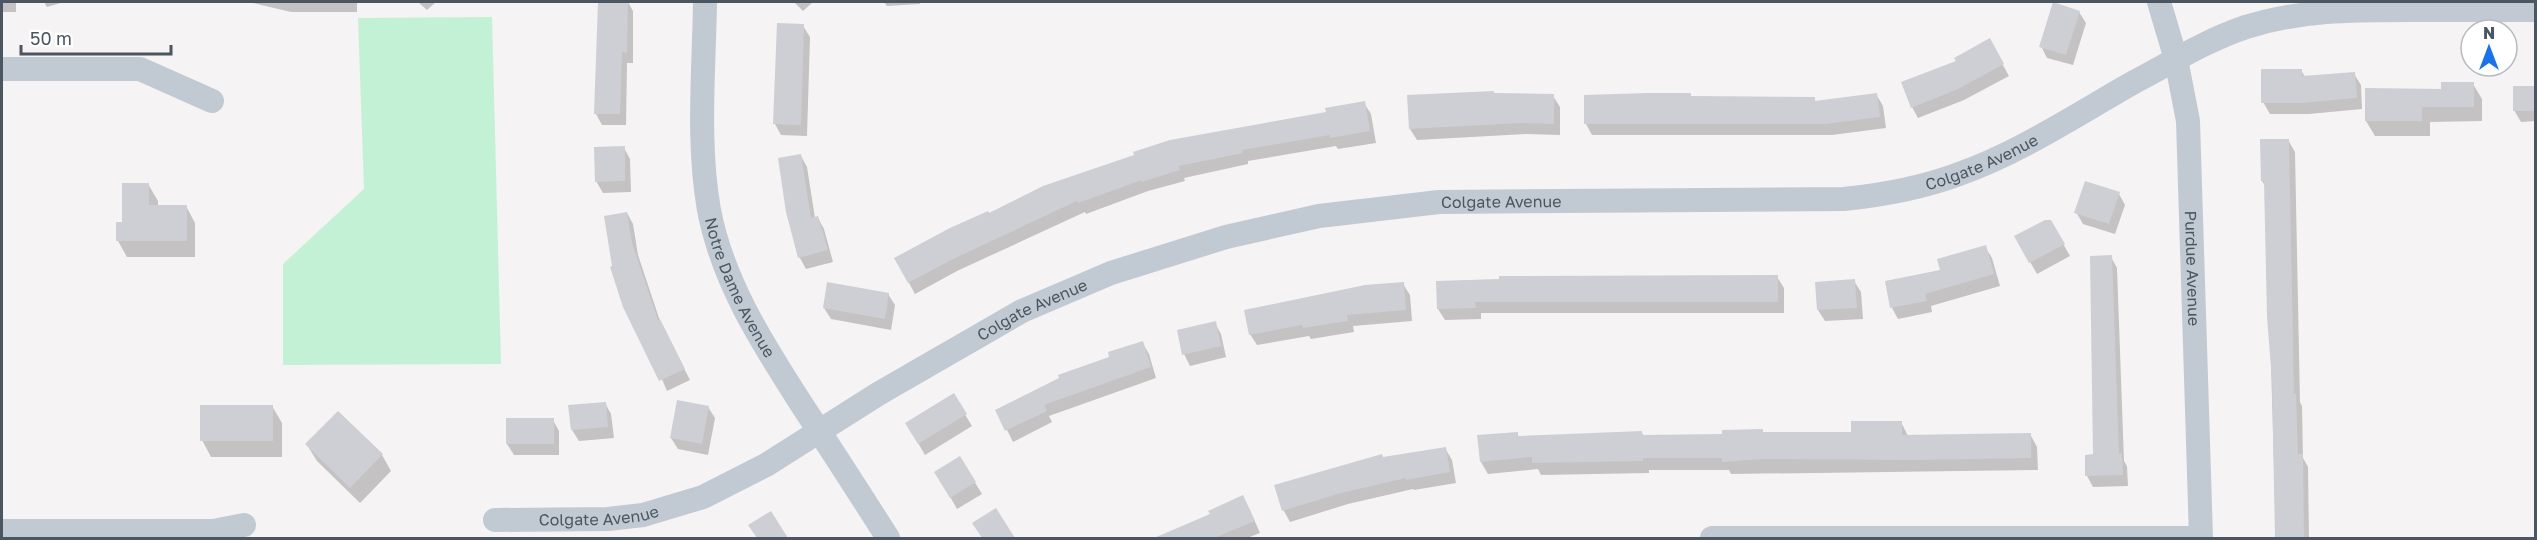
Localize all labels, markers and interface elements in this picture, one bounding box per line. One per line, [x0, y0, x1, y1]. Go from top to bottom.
scale bar [21, 18, 171, 56]
north arrow [2459, 18, 2519, 78]
text: N [2483, 23, 2495, 43]
text: 50 m [30, 27, 72, 49]
street label: Colgate Avenue [1923, 130, 2041, 194]
street label: Colgate Avenue [1441, 191, 1561, 212]
street label: Purdue Avenue [2181, 210, 2204, 326]
street label: Notre Dame Avenue [701, 215, 780, 361]
street label: Colgate Avenue [973, 274, 1090, 345]
street label: Colgate Avenue [539, 501, 661, 530]

